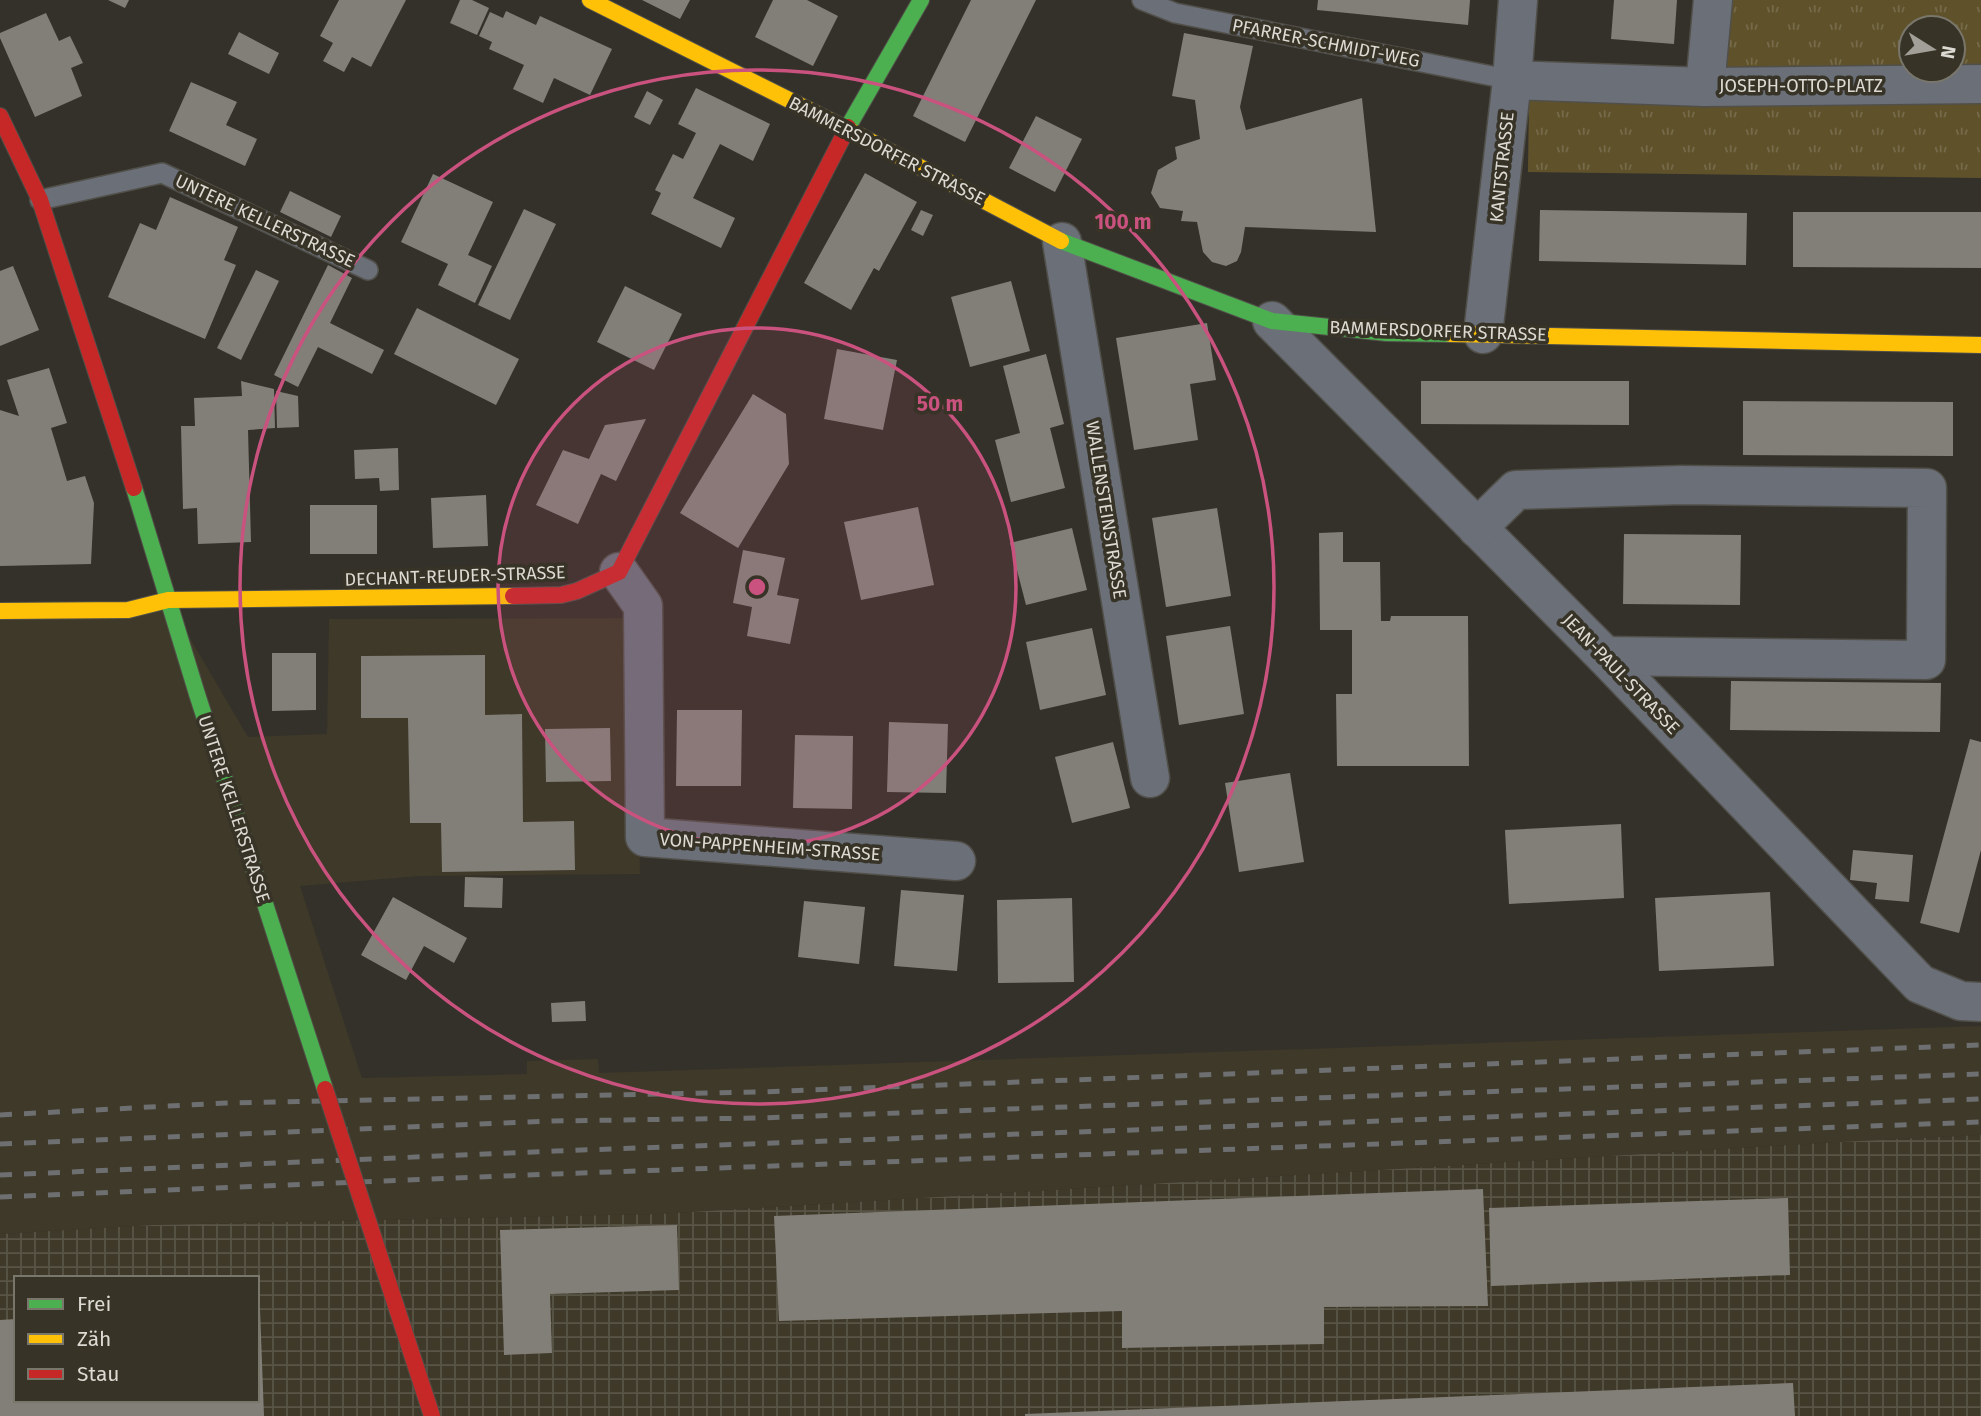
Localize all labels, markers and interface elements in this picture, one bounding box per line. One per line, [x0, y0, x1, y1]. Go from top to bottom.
street label: PFARRER-SCHMIDT-WEG [1230, 14, 1422, 72]
north arrow [1897, 14, 1967, 84]
text: N [1936, 44, 1961, 61]
street label: JOSEPH-OTTO-PLATZ [1719, 75, 1883, 97]
street label: BAMMERSDORFER STRASSE [785, 92, 989, 210]
street label: KANTSTRASSE [1485, 111, 1519, 223]
street label: UNTERE KELLERSTRASSE [172, 170, 358, 272]
text: 100 m [1094, 209, 1152, 235]
street label: BAMMERSDORFER STRASSE [1329, 316, 1547, 346]
text: 50 m [917, 391, 963, 417]
street label: WALLENSTEINSTRASSE [1081, 419, 1131, 601]
street label: DECHANT-REUDER-STRASSE [344, 561, 566, 591]
centre of rings [745, 575, 769, 599]
street label: JEAN-PAUL-STRASSE [1558, 609, 1684, 739]
street label: UNTERE KELLERSTRASSE [193, 712, 275, 906]
street label: VON-PAPPENHEIM-STRASSE [659, 828, 881, 866]
legend [14, 1276, 259, 1402]
text: Frei [77, 1291, 111, 1317]
text: Zäh [77, 1326, 111, 1352]
text: Stau [77, 1361, 120, 1387]

